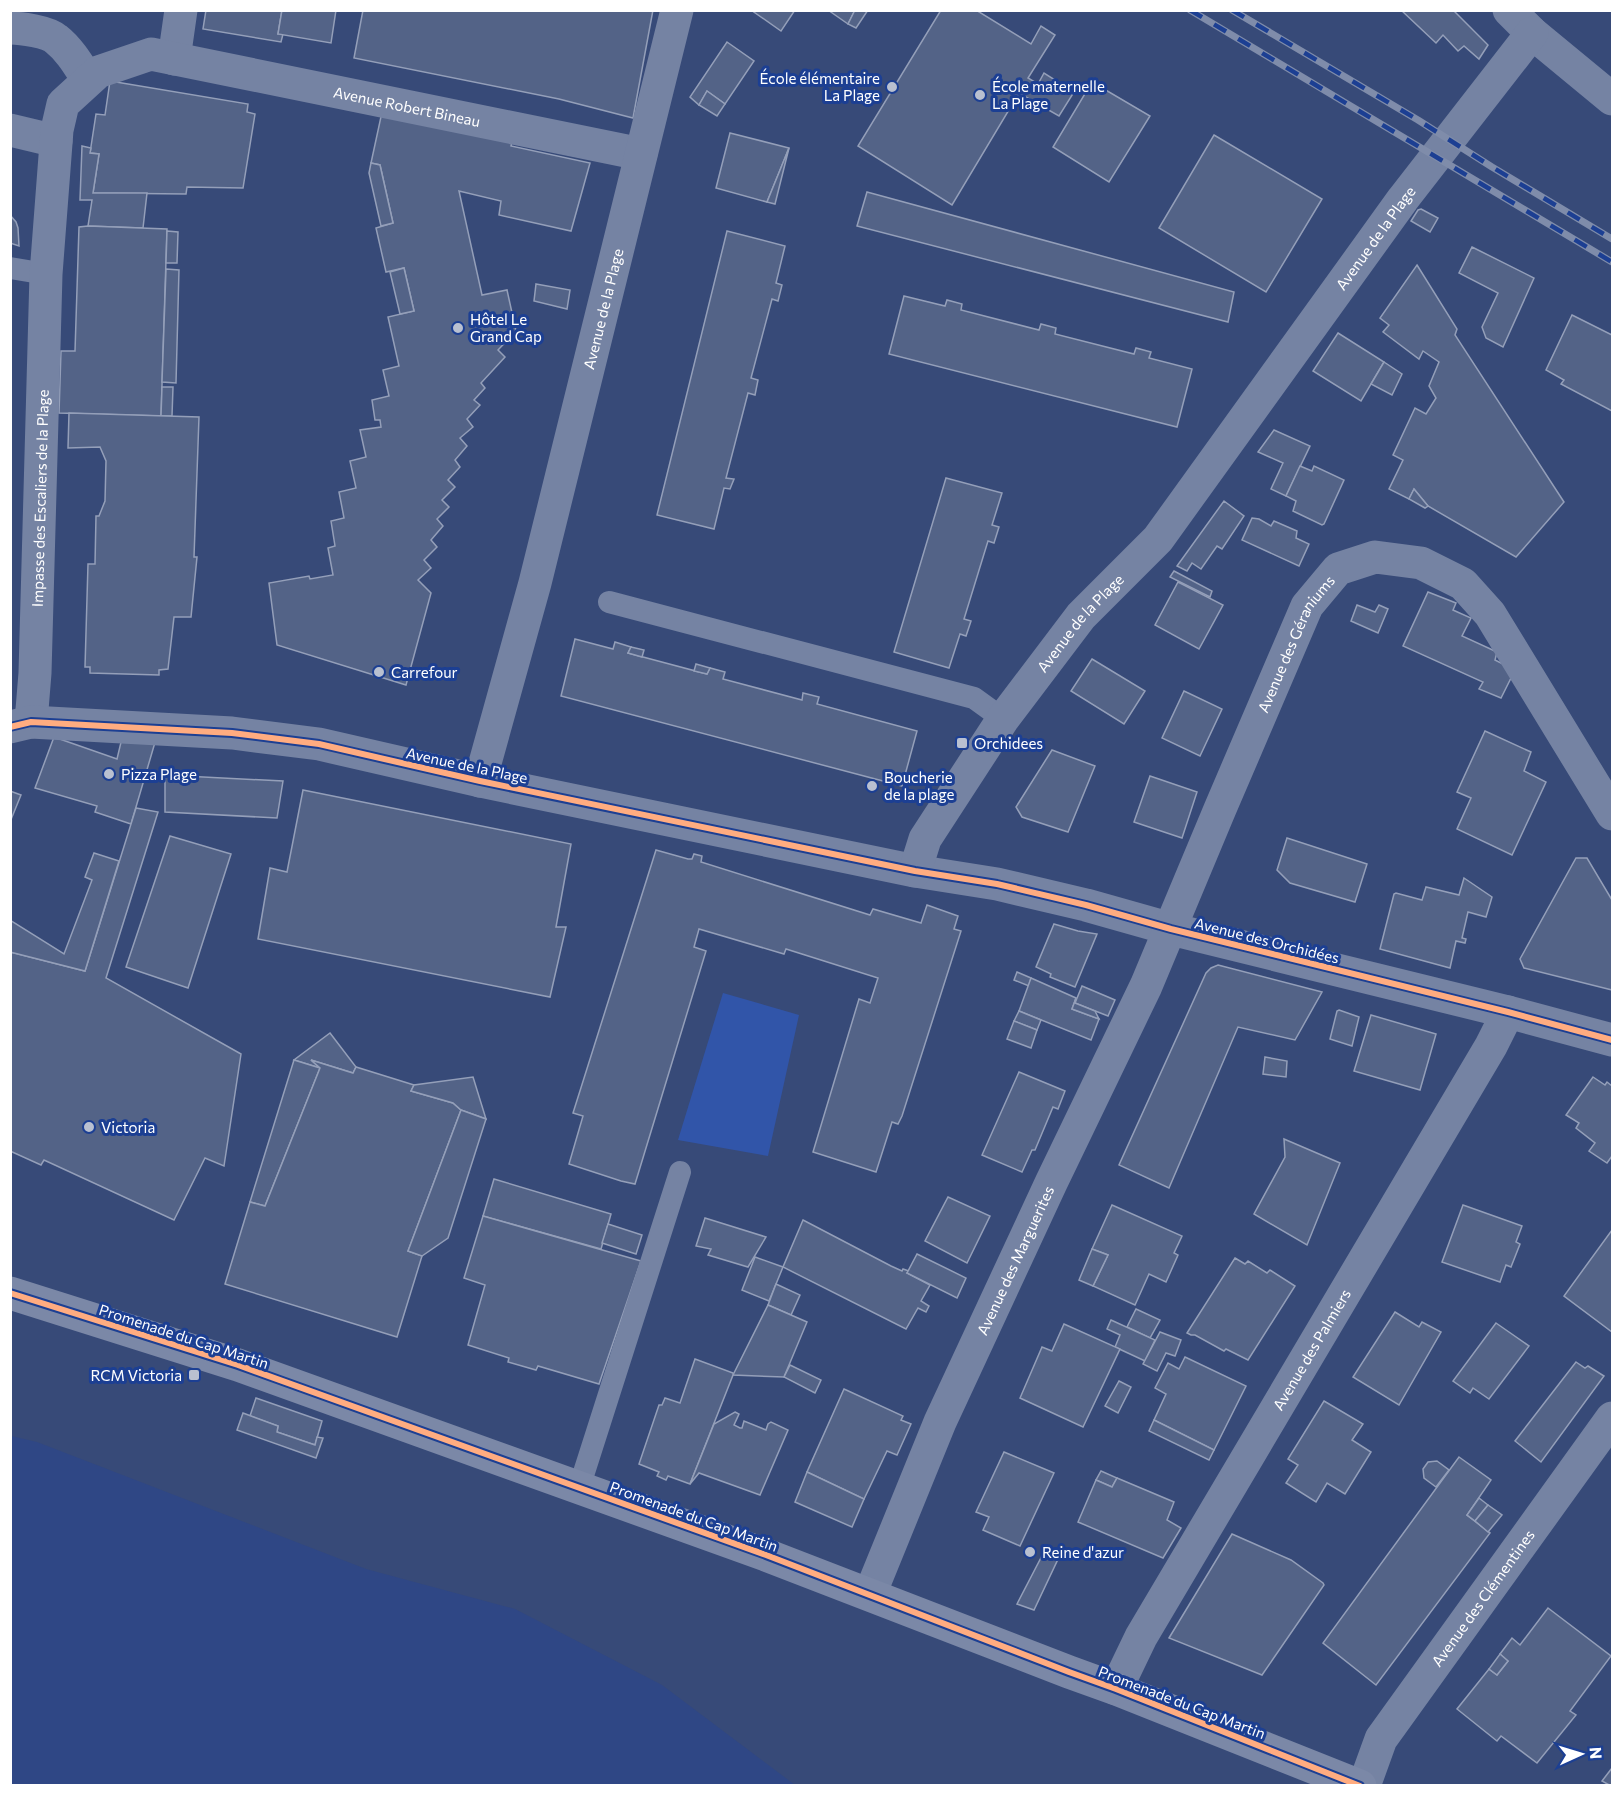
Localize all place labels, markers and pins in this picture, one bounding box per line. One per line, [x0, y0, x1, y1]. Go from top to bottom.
place label: École élémentaire La Plage [759, 68, 880, 104]
place label: École maternelle La Plage [992, 76, 1105, 112]
marker: École élémentaire La Plage [885, 80, 899, 94]
marker: École maternelle La Plage [973, 88, 987, 102]
place label: Hôtel Le Grand Cap [470, 310, 542, 345]
marker: Hôtel Le Grand Cap [451, 321, 465, 335]
place label: Carrefour [391, 663, 458, 681]
marker: Carrefour [372, 665, 386, 679]
place label: Orchidees [974, 734, 1043, 752]
marker: Orchidees [955, 736, 969, 750]
place label: Pizza Plage [121, 765, 197, 783]
marker: Pizza Plage [102, 767, 116, 781]
place label: Boucherie de la plage [884, 768, 954, 803]
marker: Boucherie de la plage [865, 779, 879, 793]
place label: Victoria [101, 1118, 155, 1136]
marker: Victoria [82, 1120, 96, 1134]
place label: RCM Victoria [90, 1366, 182, 1384]
marker: RCM Victoria [187, 1368, 201, 1382]
place label: Reine d'azur [1042, 1543, 1124, 1561]
marker: Reine d'azur [1023, 1545, 1037, 1559]

